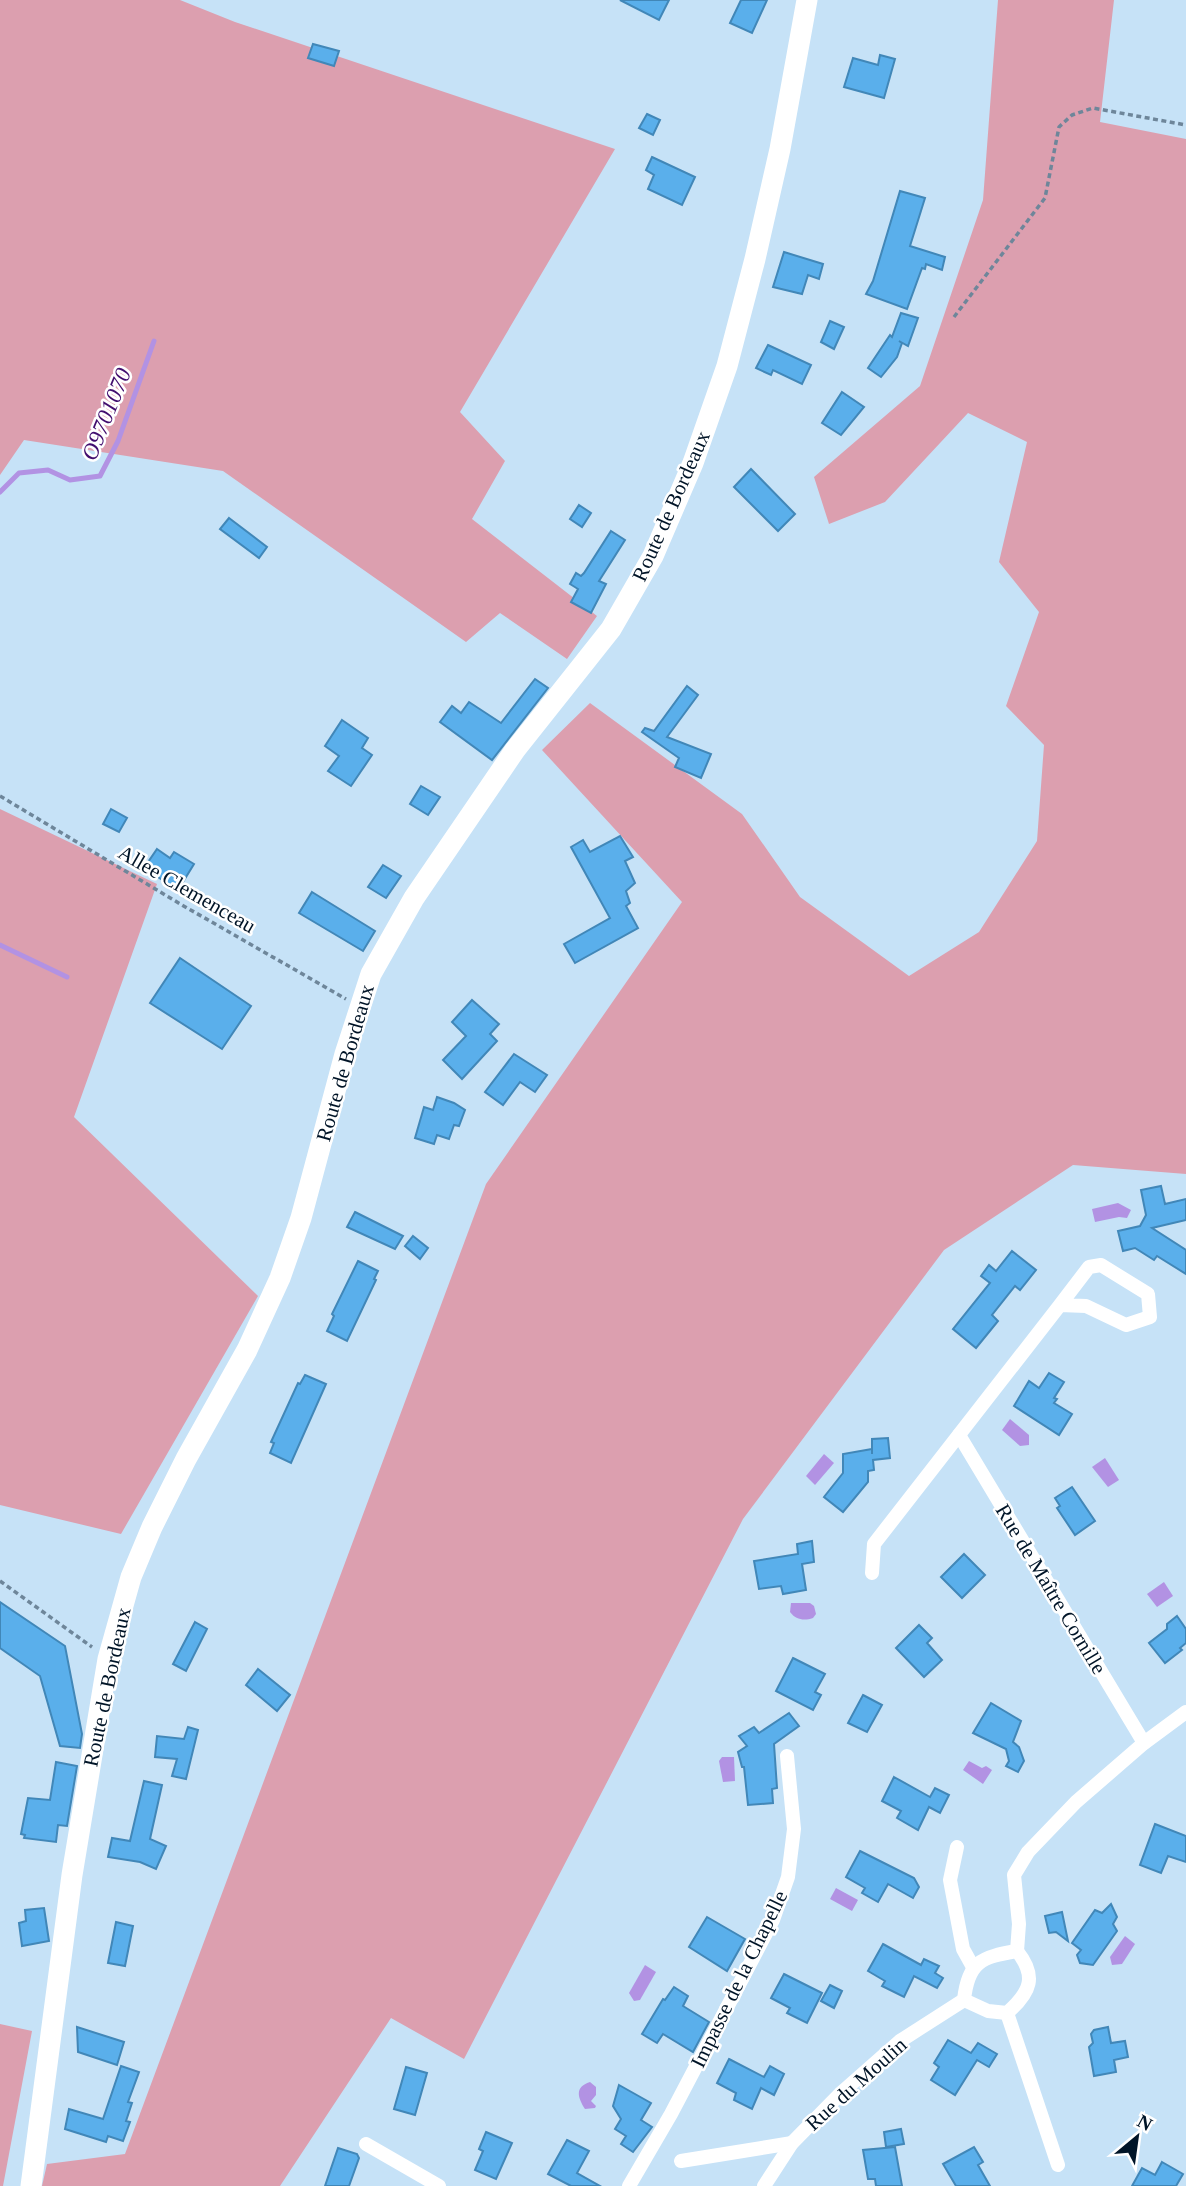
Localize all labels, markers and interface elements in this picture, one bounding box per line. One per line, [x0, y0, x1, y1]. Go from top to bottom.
water label: O9701070 [77, 364, 136, 464]
street label: Route de Bordeaux [627, 427, 715, 585]
street label: Allee Clemenceau [114, 840, 260, 938]
street label: Route de Bordeaux [311, 981, 379, 1144]
street label: Rue de Maître Cornille [991, 1500, 1111, 1678]
street label: Route de Bordeaux [78, 1605, 136, 1769]
street label: Impasse de la Chapelle [686, 1886, 792, 2072]
street label: Rue du Moulin [801, 2032, 912, 2135]
north arrow [1102, 2102, 1172, 2172]
text: N [1134, 2110, 1156, 2135]

